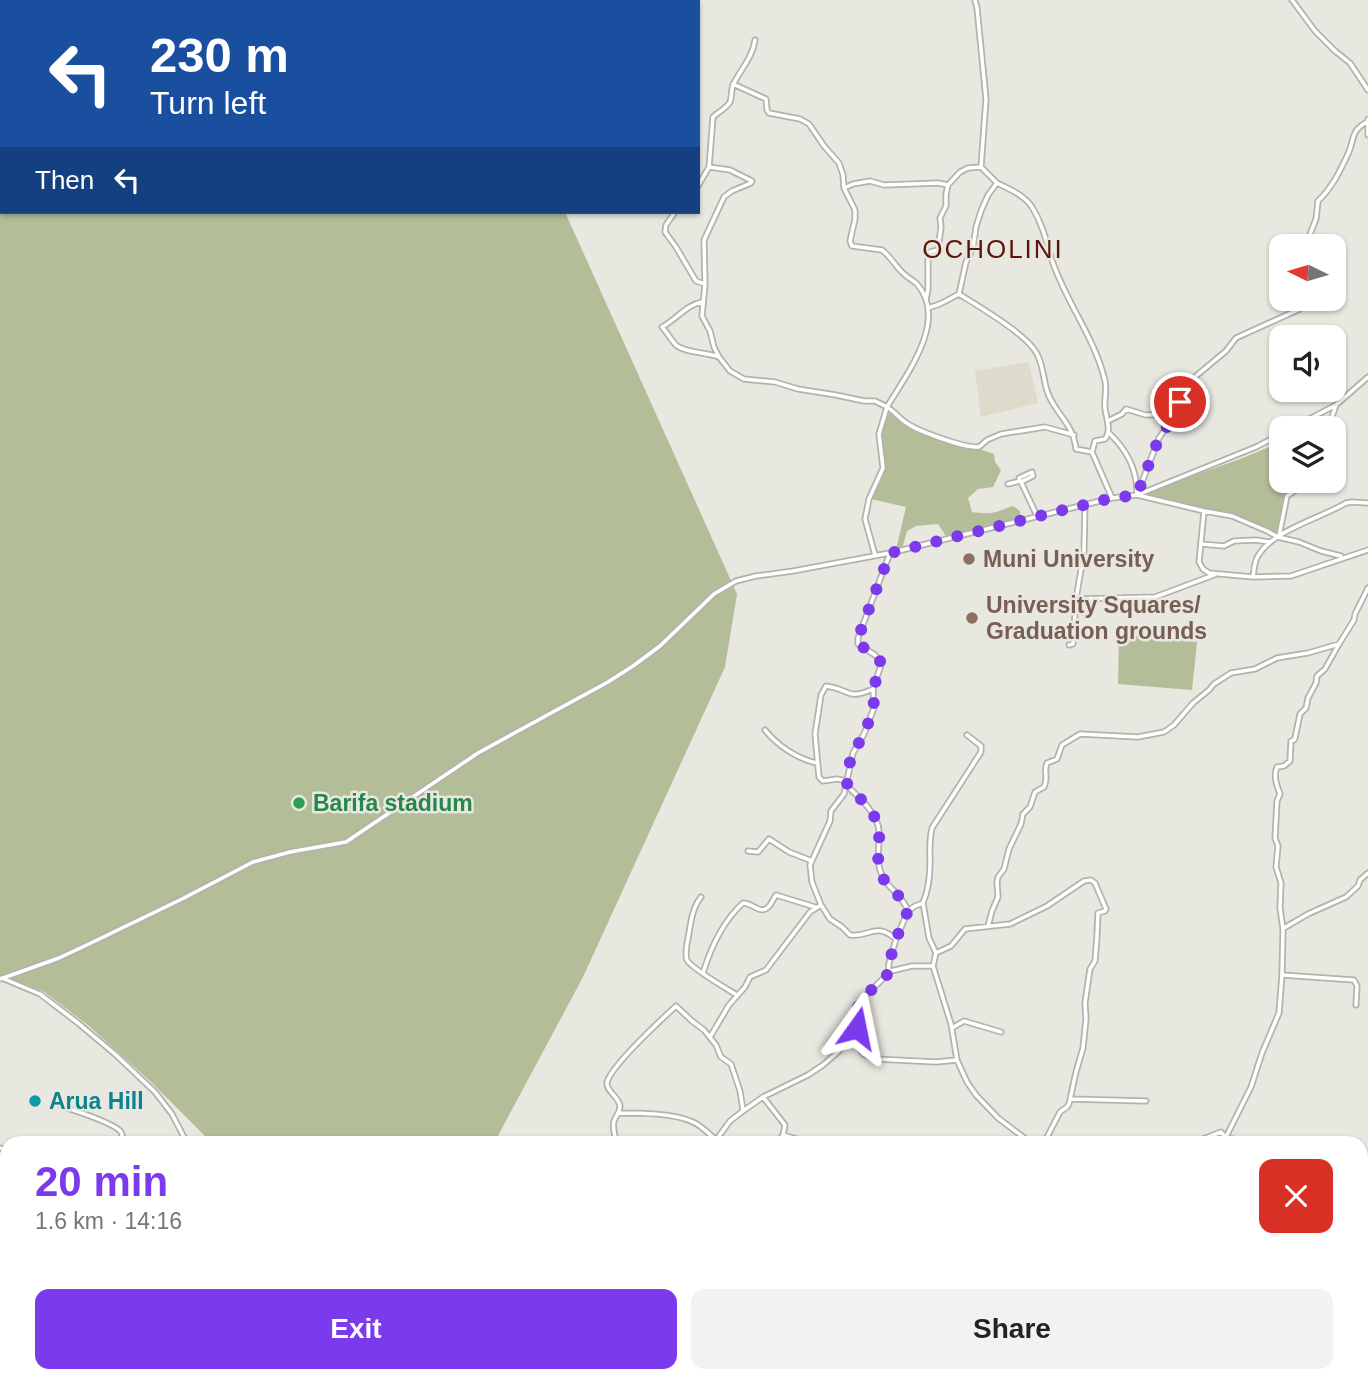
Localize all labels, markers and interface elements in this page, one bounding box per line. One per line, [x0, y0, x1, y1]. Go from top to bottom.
icon: left [35, 28, 126, 119]
text: 230 m [150, 28, 289, 82]
text: Turn left [150, 85, 266, 121]
icon: left [108, 161, 146, 199]
text: Then [35, 165, 94, 195]
district label: OCHOLINI [922, 234, 1064, 264]
north arrow [1269, 234, 1346, 312]
map controls [1269, 234, 1346, 493]
button: sound [1269, 325, 1346, 402]
pin [1150, 372, 1210, 432]
icon: arrive [1161, 383, 1199, 421]
button: layers [1269, 416, 1346, 493]
place label: Muni University [983, 546, 1154, 572]
marker: Muni University [961, 551, 977, 567]
place label: University Squares/ Graduation grounds [986, 592, 1207, 644]
marker: University Squares/ Graduation grounds [964, 610, 980, 626]
place label: Barifa stadium [313, 790, 473, 816]
marker: Barifa stadium [291, 795, 307, 811]
position arrow [820, 991, 894, 1065]
place label: Arua Hill [49, 1088, 144, 1114]
marker: Arua Hill [27, 1093, 43, 1109]
text: 20 min [35, 1158, 168, 1205]
button: close [1259, 1159, 1333, 1233]
text: 1.6 km · 14:16 [35, 1208, 182, 1234]
button: Exit [35, 1289, 677, 1369]
button: Share [691, 1289, 1333, 1369]

